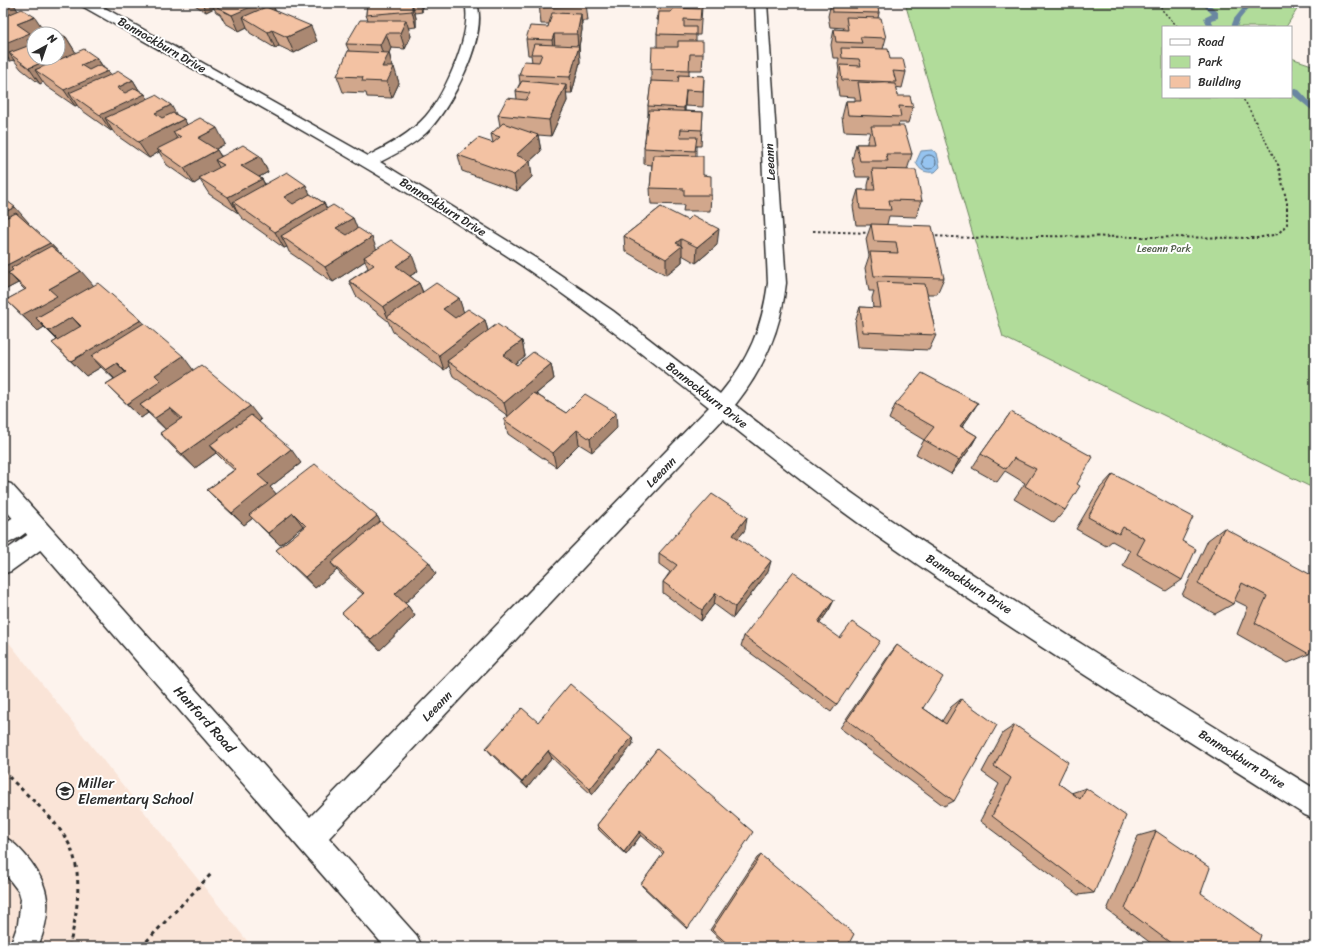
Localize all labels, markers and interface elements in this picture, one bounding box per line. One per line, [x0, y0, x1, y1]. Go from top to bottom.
street label: Bannockburn Drive [113, 11, 211, 79]
north arrow [26, 26, 66, 66]
legend [1162, 26, 1292, 98]
text: N [42, 28, 61, 49]
text: Road [1198, 31, 1225, 53]
text: Park [1198, 51, 1223, 73]
text: Building [1198, 71, 1241, 93]
street label: Leeann [758, 142, 782, 181]
street label: Bannockburn Drive [395, 171, 491, 243]
park label: Leeann Park [1137, 240, 1192, 258]
street label: Bannockburn Drive [661, 356, 753, 434]
street label: Leeann [640, 451, 682, 493]
street label: Bannockburn Drive [921, 548, 1017, 620]
street label: Hanford Road [167, 680, 243, 760]
street label: Leeann [416, 685, 458, 727]
street label: Bannockburn Drive [1194, 723, 1290, 795]
place label: Miller Elementary School [78, 771, 195, 812]
school or university icon: Miller Elementary School [55, 781, 75, 801]

